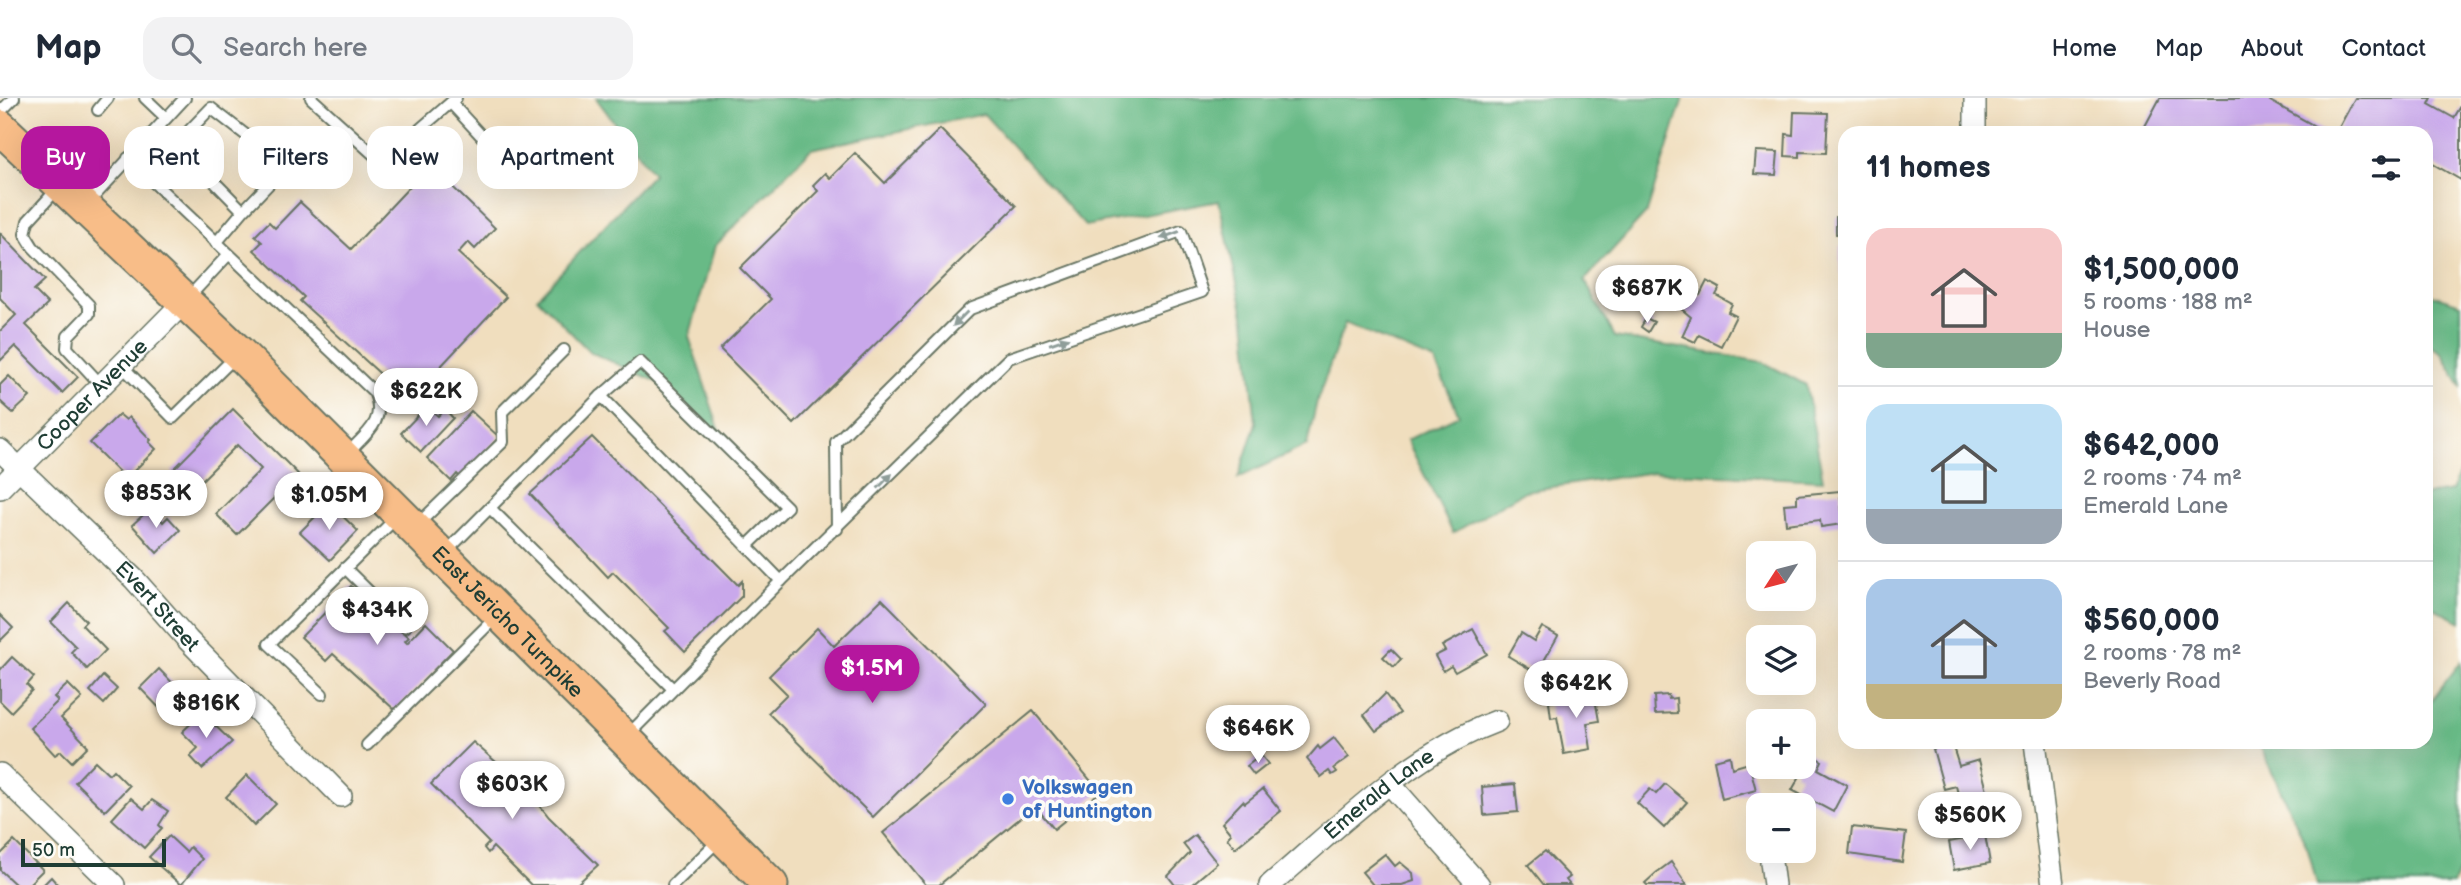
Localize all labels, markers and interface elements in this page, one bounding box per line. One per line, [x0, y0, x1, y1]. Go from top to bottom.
search box [143, 17, 633, 80]
text: Map [35, 28, 101, 68]
icon: search [167, 29, 205, 67]
text: Search here [223, 33, 367, 64]
text: Home [2052, 34, 2117, 63]
text: Map [2155, 34, 2203, 63]
text: About [2241, 34, 2303, 63]
text: Contact [2341, 34, 2426, 63]
chip: Buy [21, 126, 110, 189]
chip: Rent [124, 126, 224, 189]
chip: Filters [238, 126, 353, 189]
chip: New [367, 126, 463, 189]
chip: Apartment [477, 126, 638, 189]
icon: filters [2367, 149, 2405, 187]
text: 11 homes [1866, 150, 1990, 186]
one-way arrow [1160, 230, 1181, 241]
text: $1,500,000 [2083, 252, 2239, 288]
icon: home [1922, 256, 2006, 340]
pin: $687K [1598, 266, 1696, 325]
text: $687K [1611, 274, 1683, 302]
text: 5 rooms · 188 m² [2083, 288, 2253, 316]
one-way arrow [952, 311, 968, 327]
text: House [2083, 316, 2150, 344]
street label: Cooper Avenue [32, 334, 153, 456]
one-way arrow [1048, 335, 1069, 346]
pin: $622K [377, 368, 475, 428]
text: $622K [390, 377, 462, 405]
text: $642,000 [2083, 428, 2219, 464]
icon: home [1922, 432, 2006, 516]
text: 2 rooms · 74 m² [2083, 464, 2242, 492]
pin: $853K [107, 470, 205, 530]
pin: $1.05M [272, 472, 386, 532]
one-way arrow [877, 473, 893, 490]
text: $853K [120, 479, 192, 507]
text: $1.05M [290, 481, 368, 509]
text: Emerald Lane [2083, 492, 2228, 520]
street label: East Jericho Turnpike [426, 541, 588, 703]
north arrow [1746, 541, 1816, 611]
map controls [1746, 541, 1816, 863]
street label: Evert Street [110, 556, 205, 658]
pin: $434K [328, 588, 426, 647]
text: $434K [341, 596, 413, 624]
text: $560,000 [2083, 603, 2220, 639]
icon: home [1922, 607, 2006, 691]
button: layers [1746, 625, 1816, 695]
text: 2 rooms · 78 m² [2083, 639, 2241, 667]
pin: $1.5M [823, 646, 921, 705]
text: $1.5M [841, 654, 904, 682]
pin: $642K [1527, 660, 1625, 720]
text: Beverly Road [2083, 667, 2221, 695]
text: $642K [1540, 669, 1612, 697]
pin: $816K [157, 680, 255, 740]
text: $816K [172, 689, 240, 717]
pin: $646K [1209, 706, 1307, 765]
button: + [1746, 709, 1816, 779]
text: $646K [1222, 714, 1294, 742]
street label: Emerald Lane [1319, 744, 1439, 845]
pin: $603K [463, 762, 561, 821]
text: $603K [476, 770, 548, 798]
place label: Volkswagen of Huntington [1022, 775, 1152, 824]
marker: Volkswagen of Huntington [1000, 791, 1016, 807]
pin: $560K [1921, 792, 2019, 852]
button: − [1746, 793, 1816, 863]
text: $560K [1934, 801, 2006, 829]
scale bar [21, 836, 166, 868]
text: 50 m [32, 839, 75, 862]

